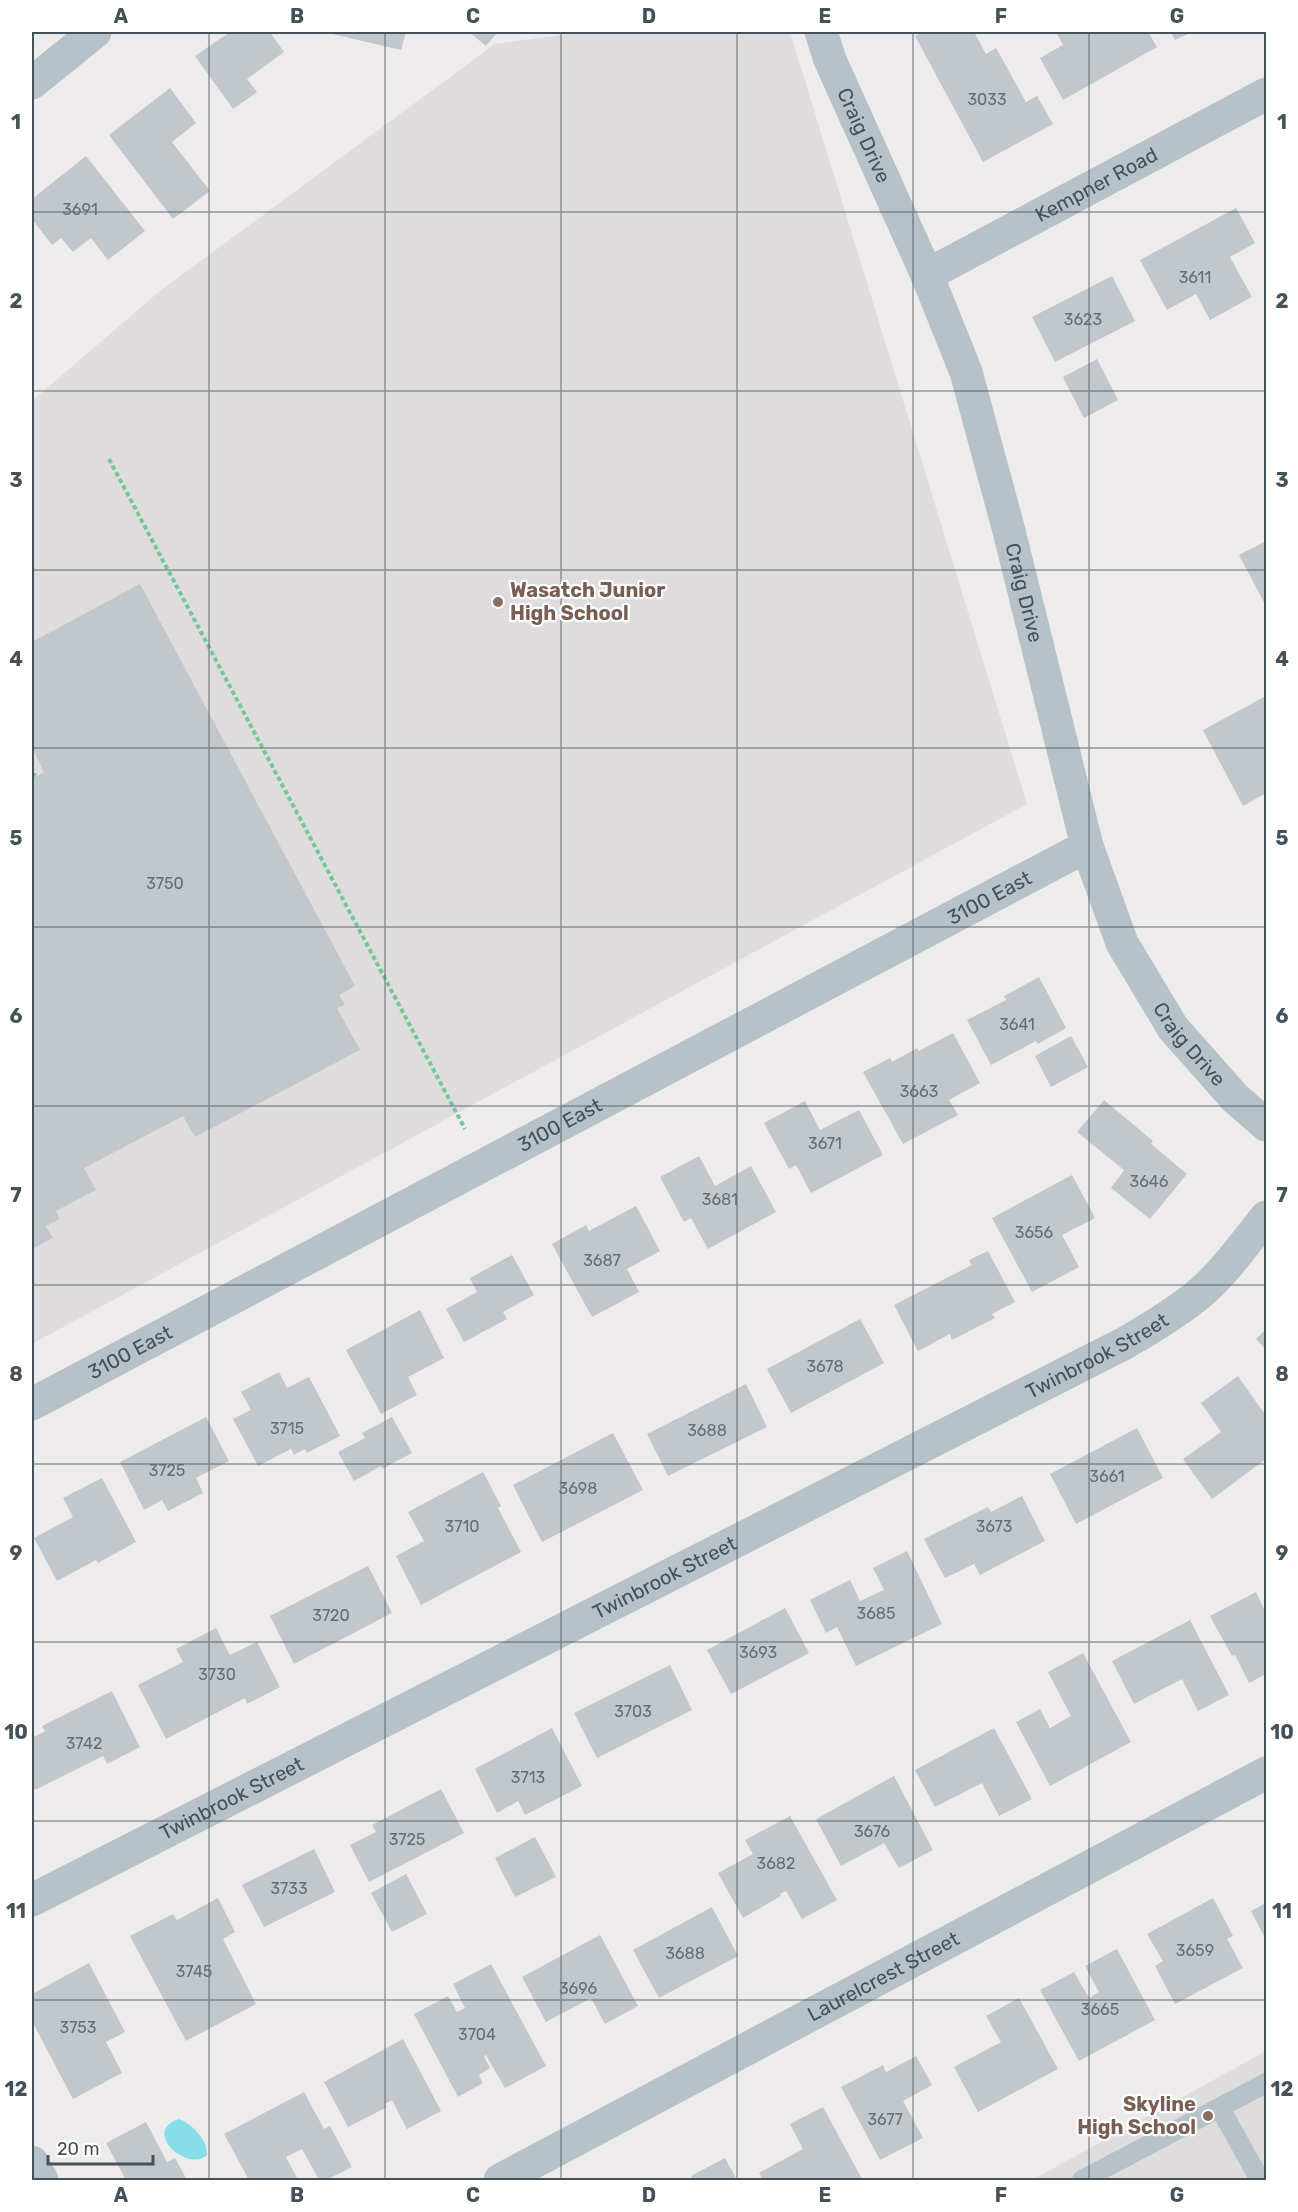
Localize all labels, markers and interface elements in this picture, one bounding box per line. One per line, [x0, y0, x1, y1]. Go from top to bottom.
text: A [114, 4, 129, 28]
text: B [290, 4, 304, 28]
text: C [466, 4, 480, 28]
text: D [642, 4, 656, 28]
text: E [819, 4, 831, 28]
text: F [995, 4, 1007, 28]
text: G [1170, 4, 1184, 28]
street label: Craig Drive [832, 84, 896, 187]
house number: 3033 [967, 90, 1007, 109]
text: 1 [11, 110, 21, 134]
text: 1 [1277, 110, 1287, 134]
street label: Kempner Road [1031, 142, 1162, 227]
house number: 3691 [62, 200, 98, 219]
house number: 3611 [1179, 268, 1211, 287]
text: 2 [10, 289, 23, 313]
text: 2 [1276, 289, 1289, 313]
house number: 3623 [1064, 310, 1102, 329]
text: 3 [9, 468, 23, 492]
text: 3 [1275, 468, 1289, 492]
street label: Craig Drive [1000, 540, 1048, 645]
place label: Wasatch Junior High School [510, 578, 665, 625]
marker: Wasatch Junior High School [491, 595, 505, 609]
text: 4 [9, 647, 23, 671]
text: 4 [1275, 647, 1289, 671]
text: 5 [10, 826, 23, 850]
text: 5 [1276, 826, 1289, 850]
street label: 3100 East [943, 866, 1036, 930]
house number: 3750 [146, 874, 184, 893]
street label: Craig Drive [1148, 998, 1231, 1091]
text: 6 [9, 1004, 23, 1028]
text: 6 [1275, 1004, 1289, 1028]
house number: 3641 [999, 1015, 1035, 1034]
house number: 3663 [900, 1082, 938, 1101]
street label: 3100 East [514, 1093, 606, 1157]
house number: 3671 [808, 1134, 842, 1153]
house number: 3646 [1130, 1172, 1169, 1191]
text: 7 [10, 1183, 22, 1207]
text: 7 [1276, 1183, 1288, 1207]
house number: 3681 [702, 1190, 738, 1209]
house number: 3656 [1015, 1223, 1054, 1242]
house number: 3687 [583, 1251, 621, 1270]
street label: Twinbrook Street [1022, 1308, 1173, 1404]
street label: 3100 East [84, 1320, 176, 1384]
house number: 3678 [806, 1357, 844, 1376]
text: 8 [9, 1362, 23, 1386]
text: 8 [1275, 1362, 1289, 1386]
house number: 3715 [270, 1419, 304, 1438]
house number: 3688 [687, 1421, 727, 1440]
house number: 3725 [149, 1461, 185, 1480]
house number: 3661 [1089, 1467, 1125, 1486]
house number: 3698 [559, 1479, 597, 1498]
house number: 3710 [445, 1517, 479, 1536]
house number: 3673 [976, 1517, 1012, 1536]
street label: Twinbrook Street [589, 1531, 741, 1624]
text: 9 [10, 1541, 23, 1565]
text: 9 [1276, 1541, 1289, 1565]
house number: 3685 [857, 1604, 895, 1623]
house number: 3720 [312, 1606, 350, 1625]
house number: 3693 [739, 1643, 777, 1662]
house number: 3730 [198, 1665, 236, 1684]
house number: 3703 [614, 1702, 652, 1721]
text: 10 [4, 1720, 28, 1744]
text: 10 [1270, 1720, 1294, 1744]
house number: 3742 [66, 1734, 102, 1753]
street label: Twinbrook Street [156, 1752, 308, 1845]
house number: 3713 [511, 1768, 545, 1787]
house number: 3676 [854, 1822, 890, 1841]
house number: 3725 [389, 1830, 425, 1849]
house number: 3682 [757, 1854, 795, 1873]
house number: 3733 [270, 1879, 308, 1898]
text: 11 [6, 1899, 26, 1923]
text: 11 [1272, 1899, 1292, 1923]
street label: Laurelcrest Street [803, 1926, 963, 2026]
house number: 3659 [1176, 1941, 1214, 1960]
house number: 3688 [665, 1944, 705, 1963]
house number: 3745 [176, 1962, 212, 1981]
house number: 3696 [559, 1979, 597, 1998]
house number: 3665 [1081, 2000, 1119, 2019]
house number: 3753 [60, 2018, 96, 2037]
house number: 3704 [458, 2025, 496, 2044]
text: 12 [5, 2077, 27, 2101]
text: 12 [1271, 2077, 1293, 2101]
place label: Skyline High School [1077, 2092, 1196, 2139]
marker: Skyline High School [1201, 2109, 1215, 2123]
house number: 3677 [867, 2110, 903, 2129]
scale bar [48, 2128, 153, 2166]
text: 20 m [57, 2138, 99, 2160]
text: A [114, 2183, 129, 2207]
text: B [290, 2183, 304, 2207]
text: C [466, 2183, 480, 2207]
text: D [642, 2183, 656, 2207]
text: E [819, 2183, 831, 2207]
text: F [995, 2183, 1007, 2207]
text: G [1170, 2183, 1184, 2207]

